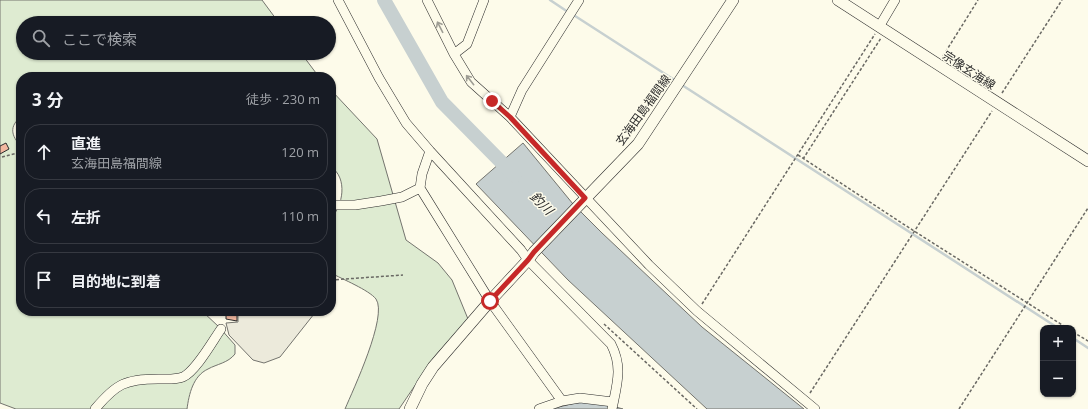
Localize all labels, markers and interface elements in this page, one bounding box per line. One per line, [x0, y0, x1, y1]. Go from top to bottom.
search box [16, 16, 336, 60]
one-way arrow [436, 21, 444, 33]
icon: search [30, 27, 52, 49]
text: ここで検索 [62, 29, 137, 49]
street label: 宗像玄海線 [939, 47, 999, 93]
street label: 玄海田島福間線 [611, 71, 675, 149]
one-way arrow [466, 74, 474, 85]
text: 3 分 [32, 88, 63, 111]
text: 徒歩 · 230 m [246, 90, 320, 108]
route end [483, 92, 501, 110]
text: 直進 [71, 133, 101, 153]
icon: ahead [33, 141, 55, 163]
text: 120 m [281, 143, 319, 161]
text: 玄海田島福間線 [71, 154, 162, 172]
water label: 釣川 [526, 187, 559, 220]
icon: left [33, 205, 55, 227]
text: 左折 [71, 207, 101, 227]
text: 110 m [281, 207, 319, 225]
icon: arrive [33, 269, 55, 291]
text: 目的地に到着 [71, 271, 161, 291]
route start [481, 292, 499, 310]
map controls [1040, 325, 1076, 397]
button: + [1040, 325, 1076, 361]
button: − [1040, 361, 1076, 397]

